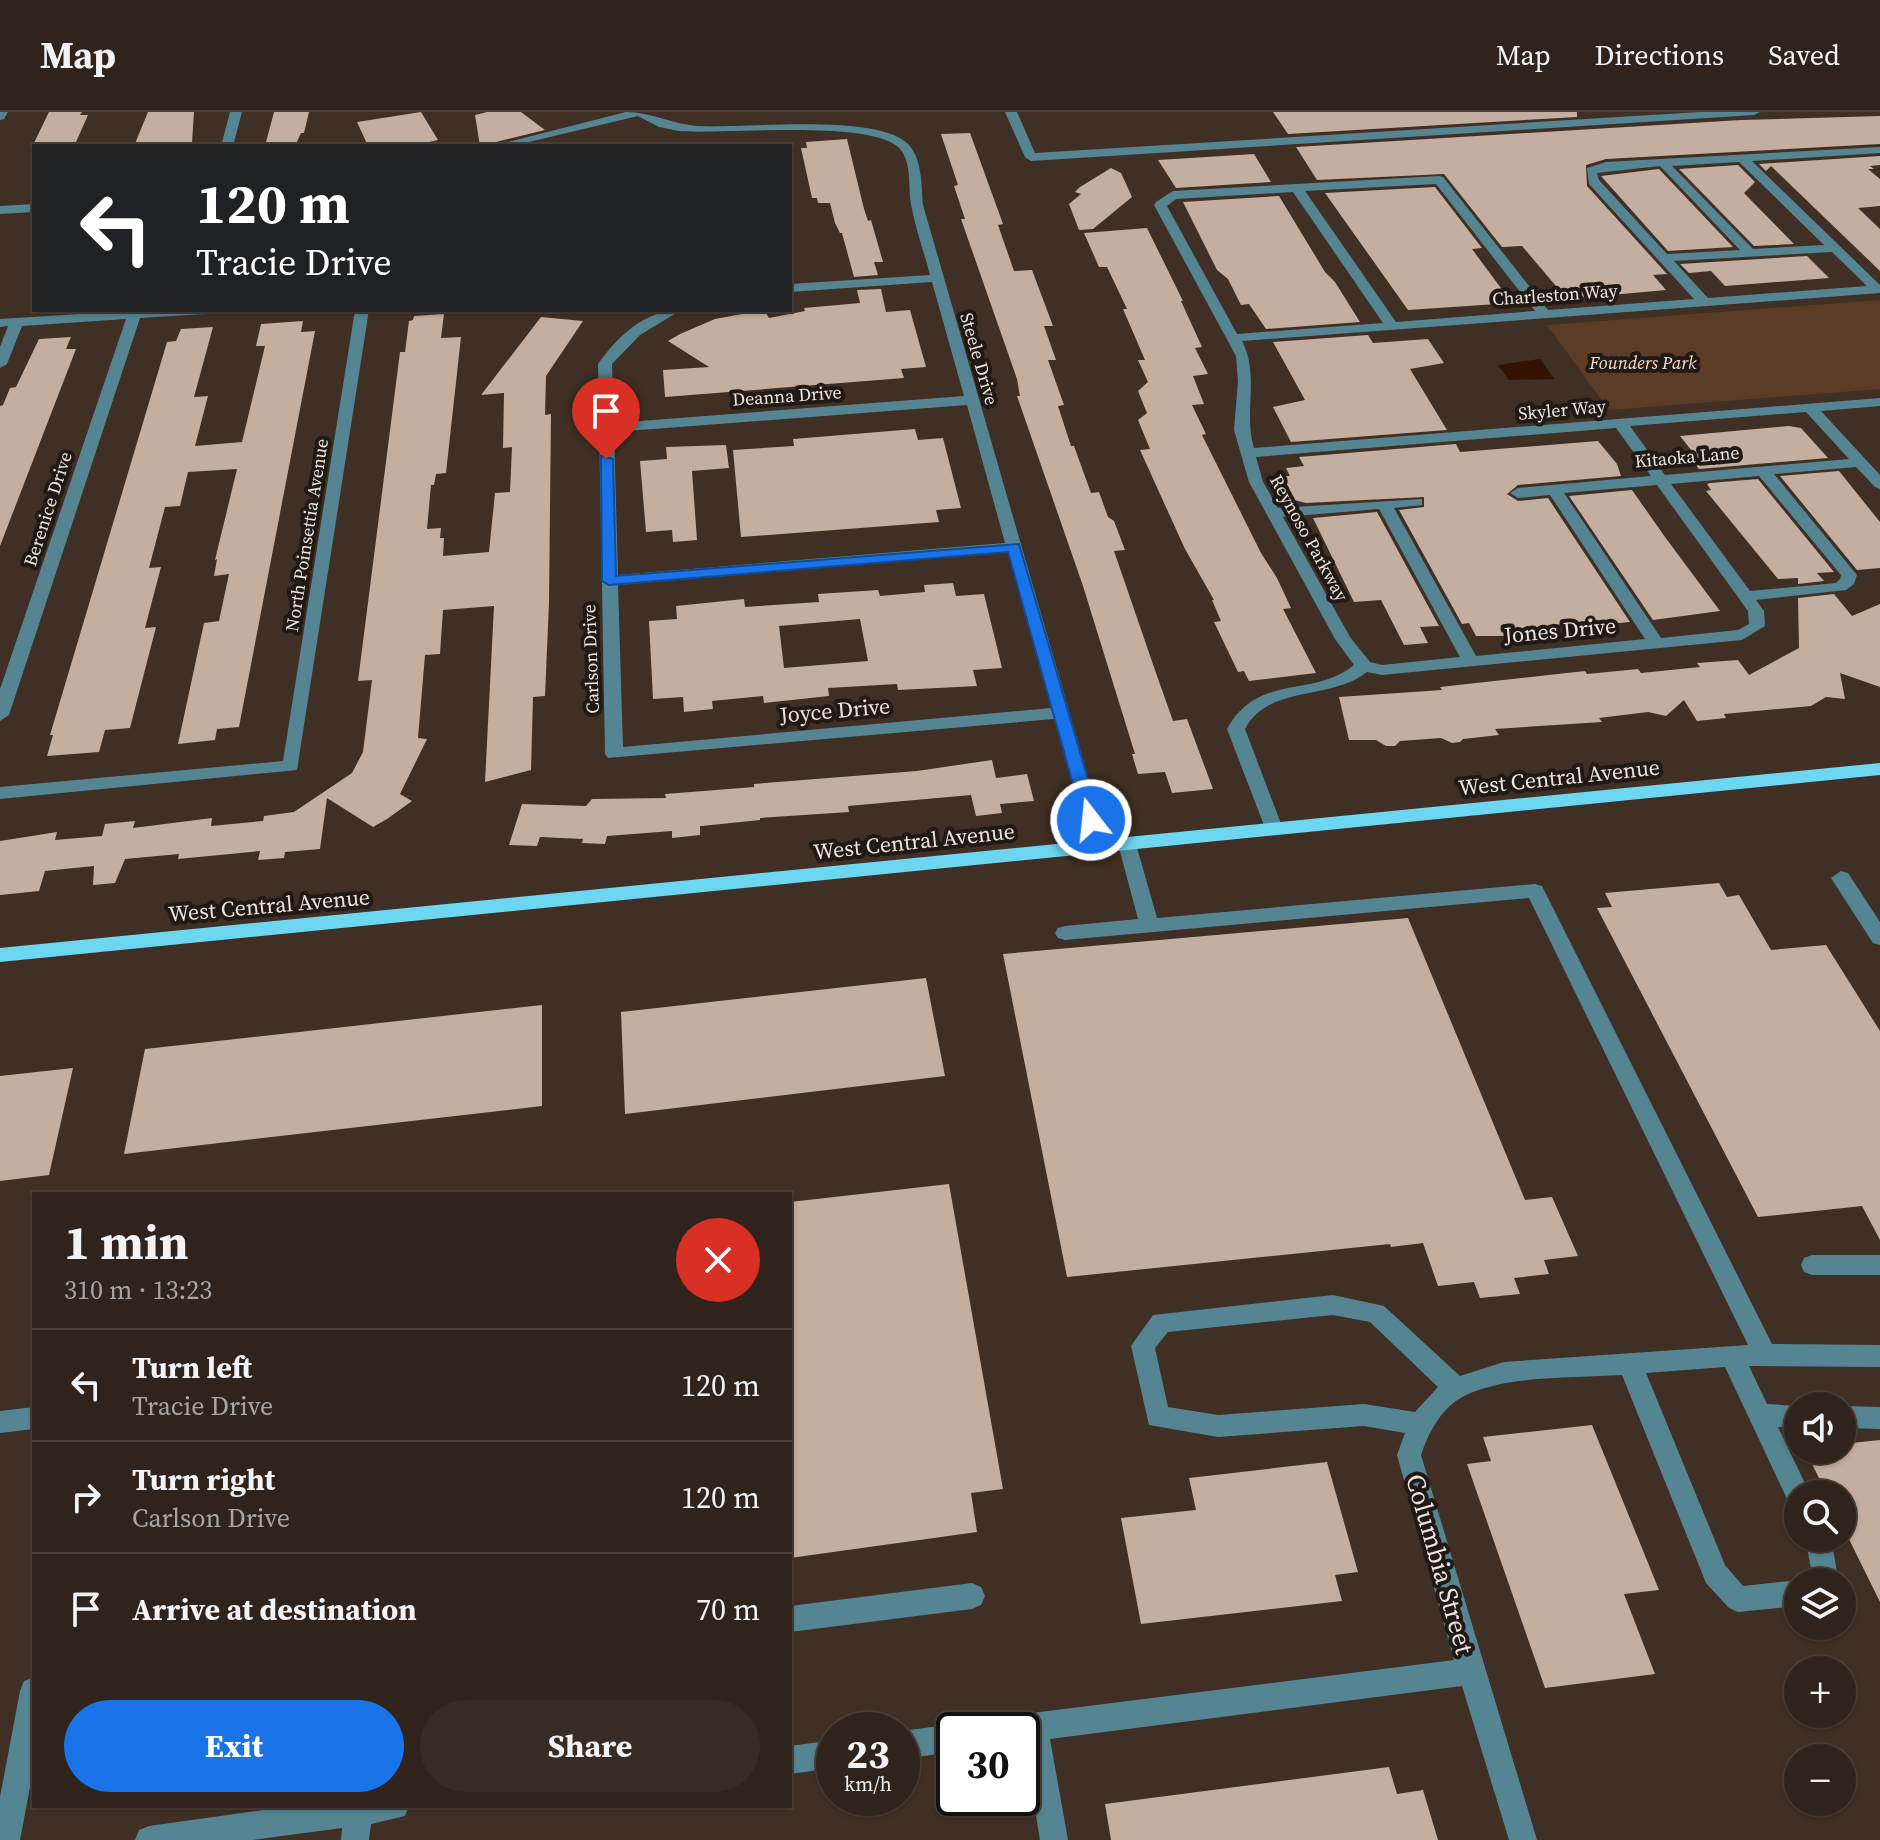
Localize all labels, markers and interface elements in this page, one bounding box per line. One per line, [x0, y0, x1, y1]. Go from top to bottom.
text: Map [40, 29, 116, 81]
text: Map [1496, 36, 1551, 74]
text: Directions [1595, 36, 1724, 74]
text: Saved [1768, 36, 1840, 74]
text: 120 m [196, 165, 350, 242]
icon: left [64, 176, 168, 280]
text: Tracie Drive [196, 238, 392, 287]
street label: Charleston Way [1491, 278, 1619, 311]
street label: Steele Drive [954, 310, 1005, 408]
park label: Founders Park [1588, 350, 1697, 375]
pin [572, 377, 640, 459]
street label: Deanna Drive [732, 379, 842, 412]
icon: arrive [584, 389, 628, 433]
street label: Skyler Way [1517, 393, 1608, 426]
street label: North Poinsettia Avenue [279, 437, 334, 633]
street label: Kitaoka Lane [1633, 439, 1740, 474]
street label: Berenice Drive [17, 448, 78, 569]
street label: Reynoso Parkway [1264, 470, 1355, 606]
street label: Carlson Drive [576, 604, 605, 714]
street label: Jones Drive [1502, 610, 1617, 650]
street label: Joyce Drive [778, 690, 891, 730]
street label: West Central Avenue [1457, 752, 1661, 802]
position arrow [1049, 778, 1133, 862]
street label: West Central Avenue [812, 816, 1016, 866]
street label: West Central Avenue [167, 881, 371, 929]
text: 1 min [64, 1209, 189, 1275]
button: close [676, 1218, 760, 1302]
text: 310 m · 13:23 [64, 1272, 212, 1308]
text: Turn left [132, 1347, 252, 1388]
icon: left [64, 1363, 108, 1407]
text: 120 m [681, 1365, 760, 1406]
text: Tracie Drive [132, 1388, 273, 1424]
map controls [1784, 1392, 1856, 1816]
button: sound [1784, 1392, 1856, 1464]
text: Turn right [132, 1459, 275, 1500]
street label: Columbia Street [1397, 1470, 1483, 1659]
icon: right [64, 1475, 108, 1519]
text: 120 m [681, 1477, 760, 1518]
button: search [1784, 1480, 1856, 1552]
text: Carlson Drive [132, 1500, 290, 1536]
button: layers [1784, 1568, 1856, 1640]
icon: arrive [64, 1587, 108, 1631]
text: Arrive at destination [132, 1589, 417, 1630]
text: 70 m [696, 1589, 760, 1630]
button: + [1784, 1656, 1856, 1728]
button: Exit [64, 1700, 404, 1792]
button: Share [420, 1700, 760, 1792]
speed limit sign: 30 [936, 1712, 1040, 1816]
text: 23 [846, 1727, 890, 1781]
button: − [1784, 1744, 1856, 1816]
text: km/h [844, 1770, 892, 1798]

